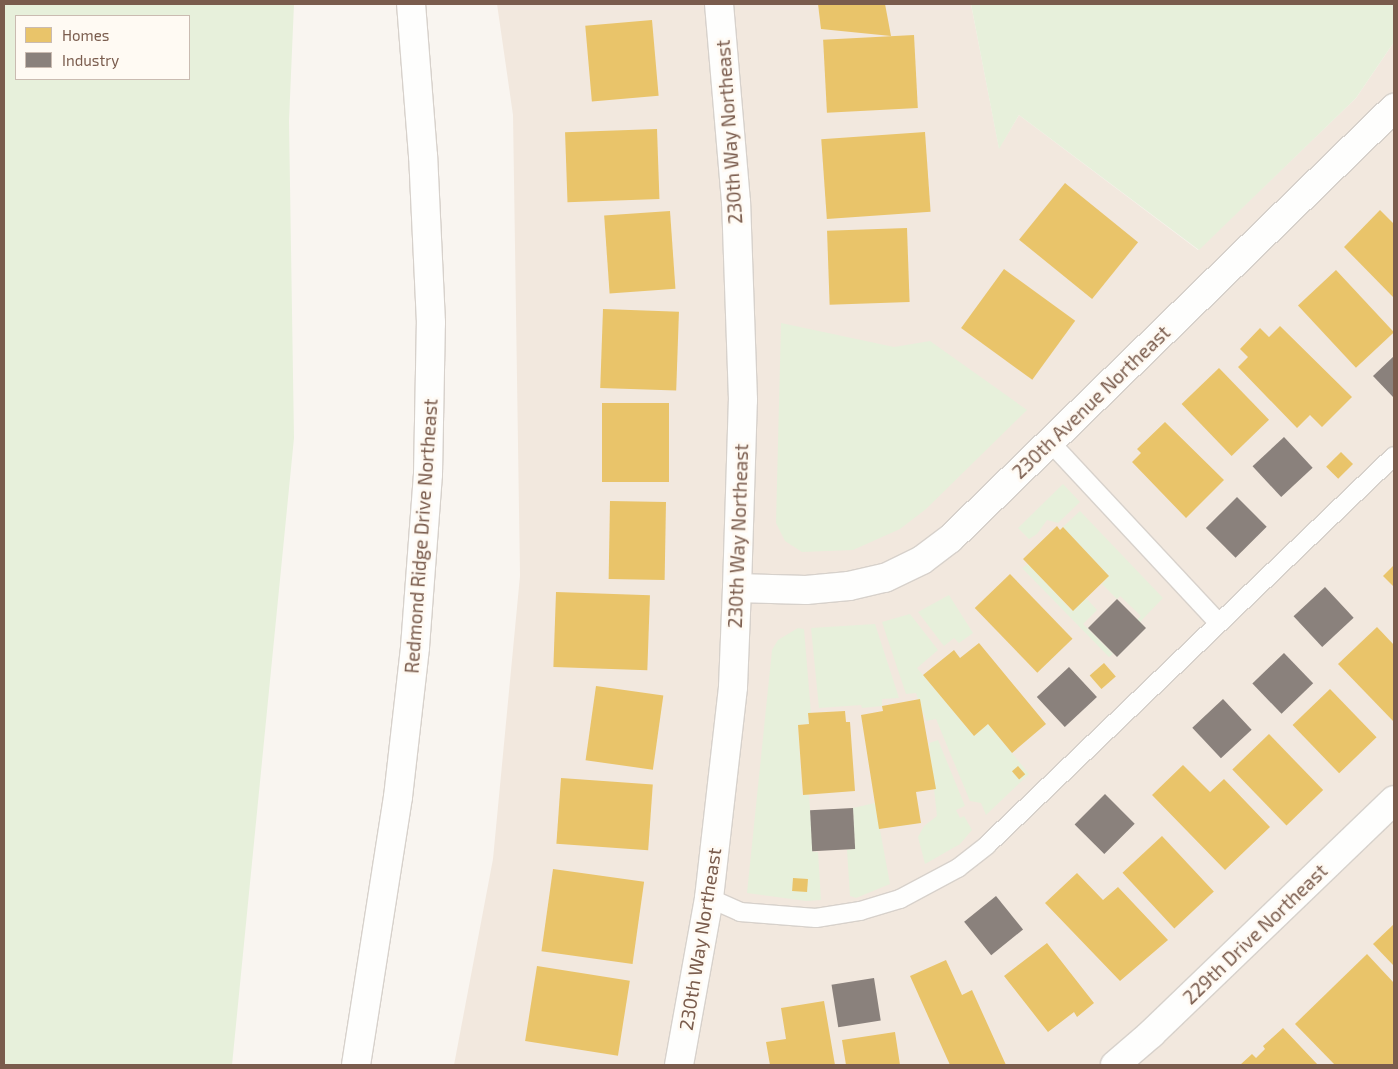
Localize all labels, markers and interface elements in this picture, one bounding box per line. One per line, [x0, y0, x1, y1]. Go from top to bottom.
legend [15, 15, 190, 80]
text: Homes [62, 26, 109, 44]
street label: 230th Way Northeast [711, 39, 747, 225]
text: Industry [62, 51, 119, 69]
street label: 230th Avenue Northeast [1007, 321, 1175, 483]
street label: Redmond Ridge Drive Northeast [400, 398, 442, 674]
street label: 230th Way Northeast [723, 443, 753, 629]
street label: 230th Way Northeast [674, 846, 726, 1032]
street label: 229th Drive Northeast [1178, 859, 1332, 1009]

